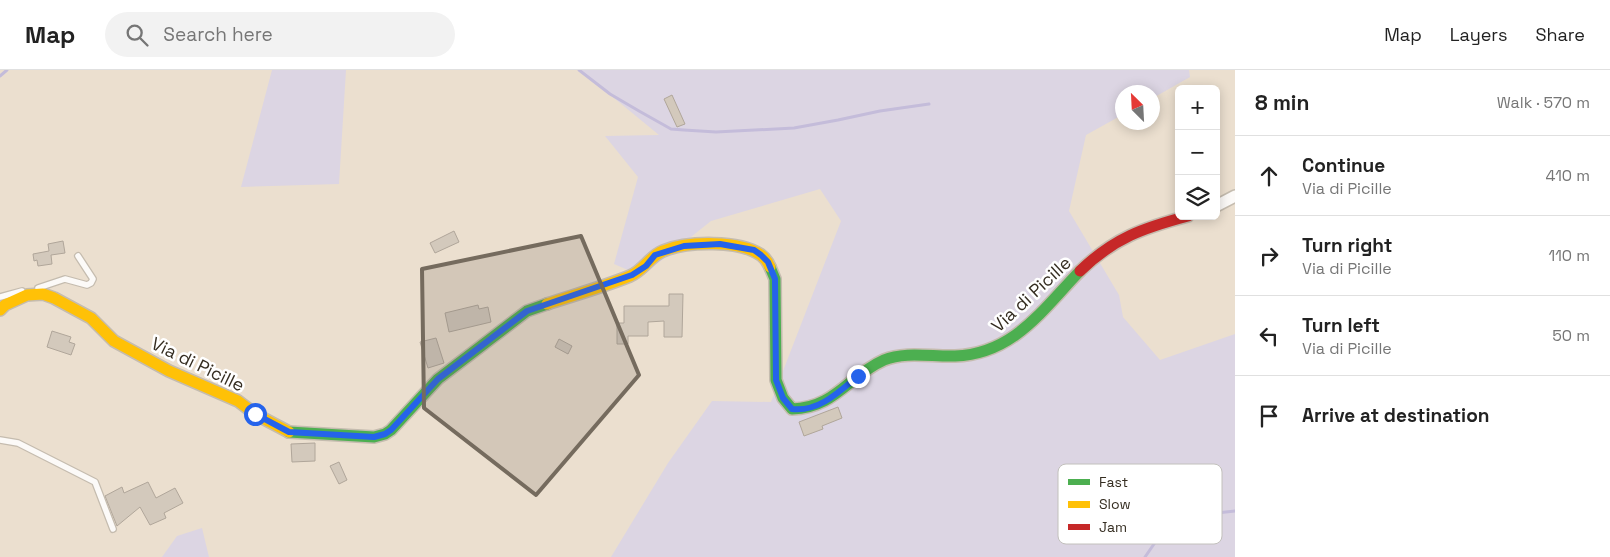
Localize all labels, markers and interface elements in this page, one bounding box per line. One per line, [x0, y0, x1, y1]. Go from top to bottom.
search box [105, 12, 455, 57]
text: Map [25, 19, 75, 50]
icon: search [123, 21, 151, 49]
text: Search here [163, 22, 273, 47]
text: Map [1384, 23, 1422, 46]
text: Layers [1450, 23, 1507, 46]
text: Share [1535, 23, 1585, 46]
north arrow [1115, 85, 1160, 130]
map controls [1175, 85, 1220, 220]
button: + [1175, 85, 1220, 130]
text: 8 min [1255, 89, 1309, 116]
text: Walk · 570 m [1497, 92, 1590, 113]
button: − [1175, 130, 1220, 175]
text: Continue [1302, 153, 1385, 178]
icon: ahead [1255, 162, 1283, 190]
text: 410 m [1546, 165, 1590, 186]
button: layers [1175, 175, 1220, 220]
text: Via di Picille [1302, 178, 1392, 199]
text: Turn right [1302, 233, 1392, 258]
icon: right [1255, 242, 1283, 270]
text: 110 m [1548, 245, 1590, 266]
street label: Via di Picille [986, 251, 1076, 337]
text: Via di Picille [1302, 258, 1392, 279]
text: Turn left [1302, 313, 1380, 338]
icon: left [1255, 322, 1283, 350]
text: 50 m [1552, 325, 1590, 346]
street label: Via di Picille [148, 332, 248, 396]
text: Via di Picille [1302, 338, 1392, 359]
route end [847, 365, 870, 388]
icon: arrive [1255, 402, 1283, 430]
route start [244, 403, 267, 426]
text: Arrive at destination [1302, 403, 1490, 428]
legend [1058, 464, 1222, 544]
text: Fast [1099, 473, 1128, 491]
text: Slow [1099, 495, 1131, 513]
text: Jam [1099, 518, 1127, 536]

